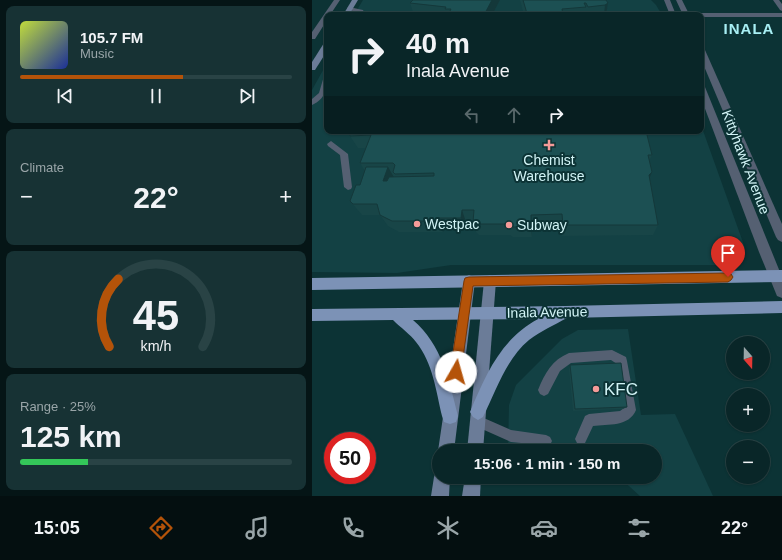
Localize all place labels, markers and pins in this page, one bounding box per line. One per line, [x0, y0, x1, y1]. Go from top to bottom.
marker: Chemist Warehouse [544, 140, 554, 150]
place label: Chemist Warehouse [513, 152, 585, 184]
place label: Westpac [425, 216, 479, 232]
place label: Subway [517, 217, 567, 233]
marker: Westpac [412, 219, 422, 229]
marker: Subway [504, 220, 514, 230]
pin [711, 236, 745, 277]
place label: KFC [604, 380, 638, 399]
marker: KFC [591, 384, 601, 394]

